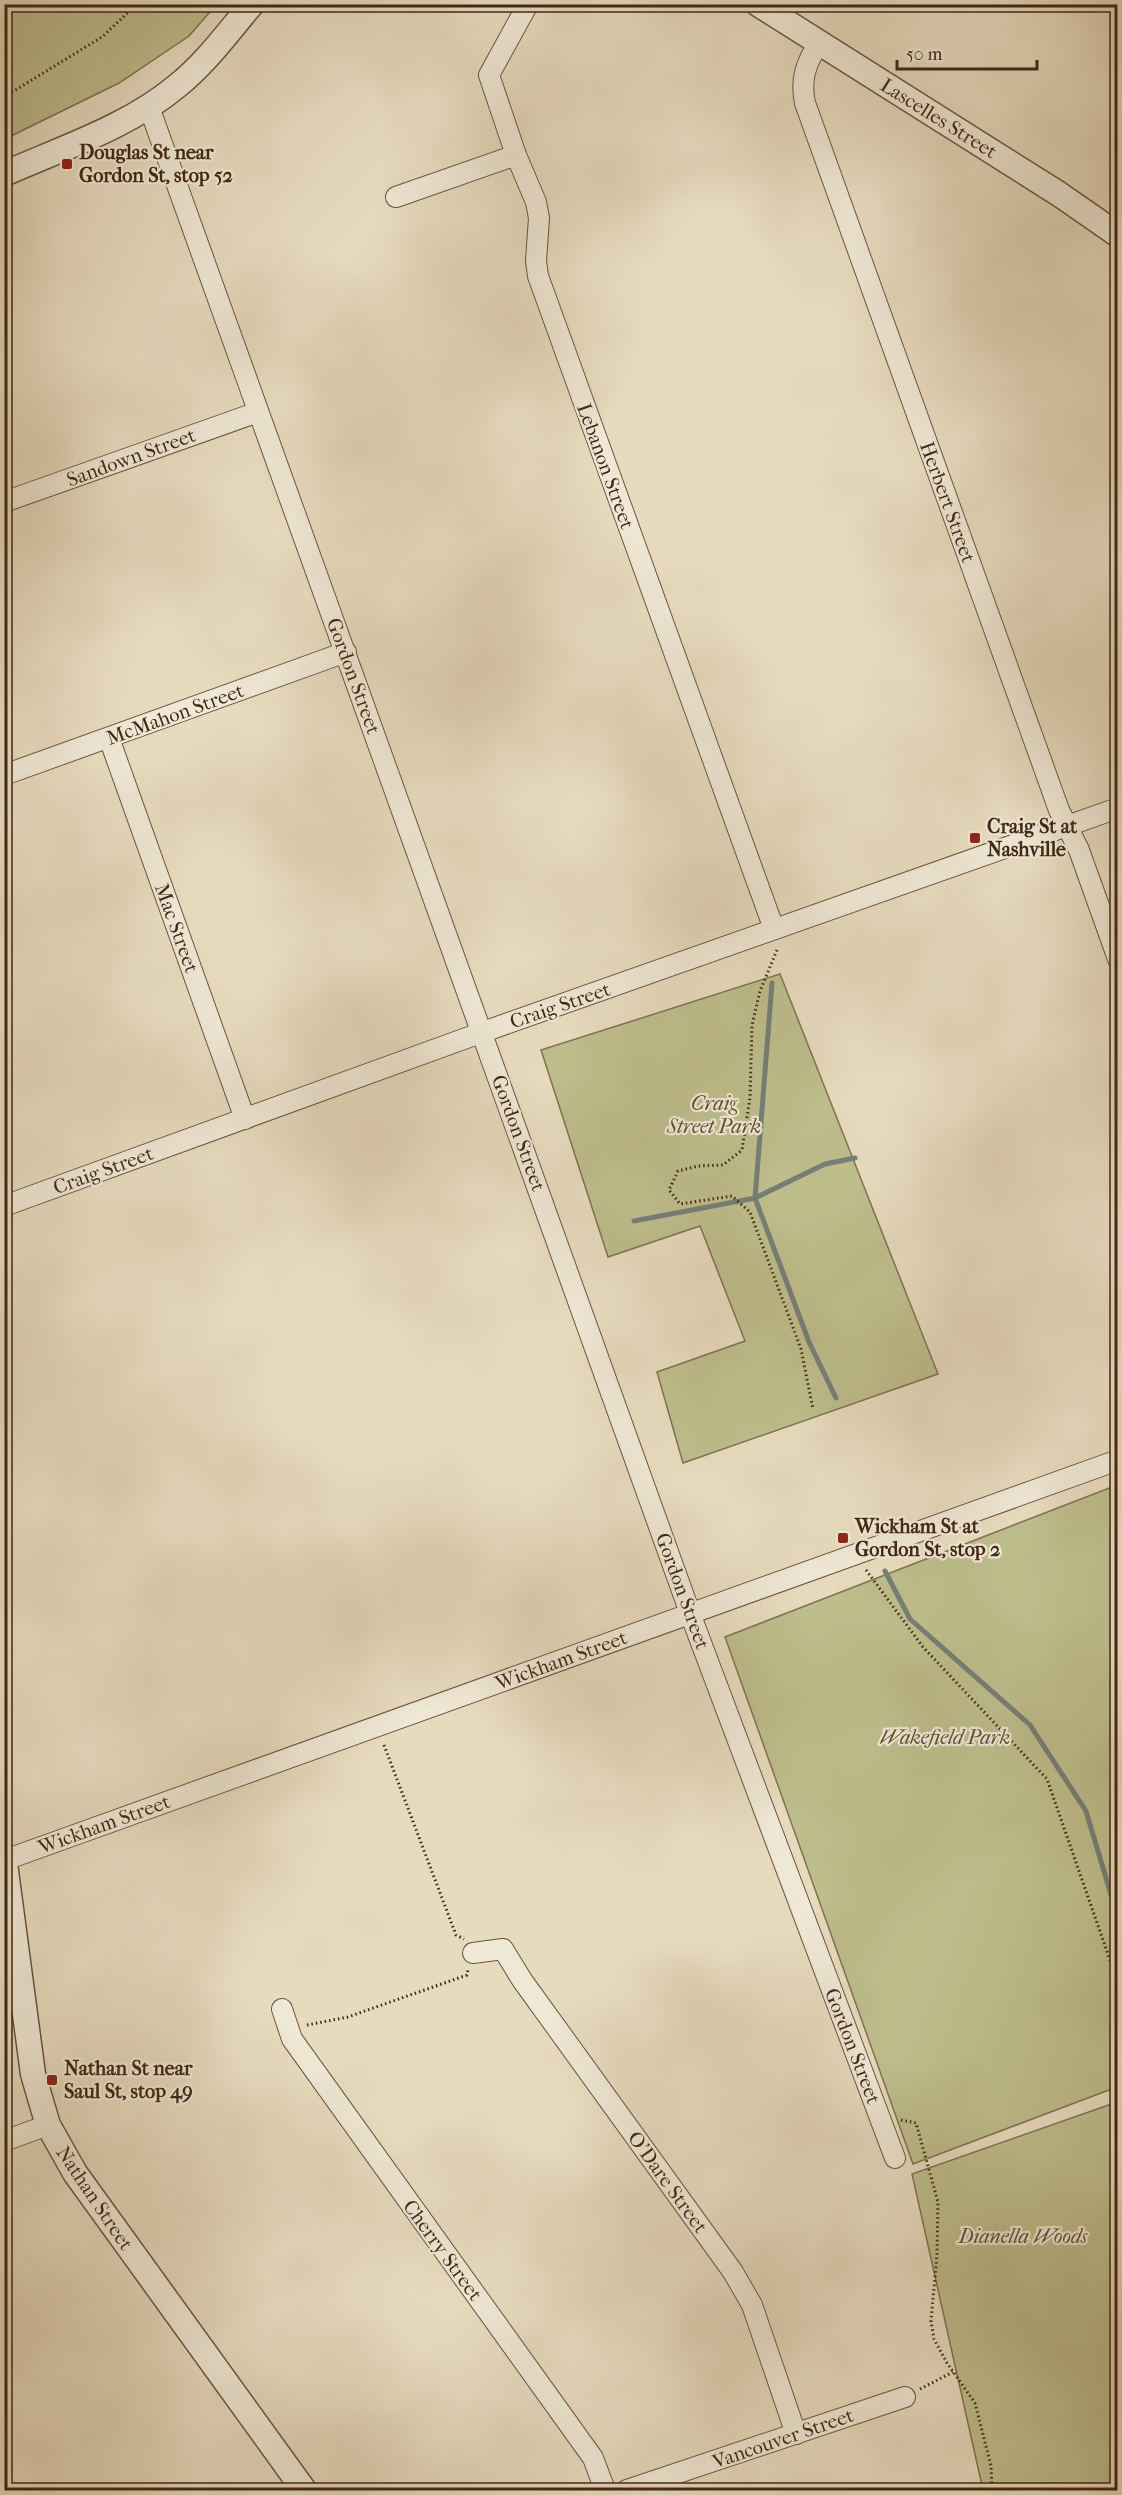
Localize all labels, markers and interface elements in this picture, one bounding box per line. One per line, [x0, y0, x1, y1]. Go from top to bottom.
scale bar [897, 33, 1036, 71]
text: 50 m [906, 44, 943, 65]
street label: Lascelles Street [876, 74, 1001, 163]
place label: Douglas St near Gordon St, stop 52 [79, 141, 233, 187]
marker: Douglas St near Gordon St, stop 52 [60, 157, 74, 171]
street label: Lebanon Street [572, 400, 639, 532]
street label: Sandown Street [64, 424, 199, 491]
street label: Herbert Street [915, 438, 980, 566]
street label: Gordon Street [322, 615, 385, 737]
street label: McMahon Street [103, 679, 247, 750]
place label: Craig St at Nashville [987, 815, 1078, 861]
marker: Craig St at Nashville [968, 831, 982, 845]
street label: Mac Street [150, 880, 203, 976]
street label: Craig Street [507, 978, 613, 1033]
street label: Gordon Street [487, 1072, 550, 1194]
park label: Craig Street Park [666, 1092, 761, 1138]
street label: Craig Street [50, 1142, 156, 1199]
place label: Wickham St at Gordon St, stop 2 [854, 1515, 1000, 1561]
street label: Gordon Street [651, 1530, 714, 1652]
marker: Wickham St at Gordon St, stop 2 [836, 1531, 850, 1545]
street label: Wickham Street [491, 1626, 630, 1695]
park label: Wakefield Park [880, 1726, 1010, 1749]
street label: Wickham Street [34, 1790, 173, 1859]
street label: Gordon Street [820, 1985, 885, 2107]
place label: Nathan St near Saul St, stop 49 [64, 2057, 193, 2104]
marker: Nathan St near Saul St, stop 49 [45, 2073, 59, 2087]
street label: O'Dare Street [623, 2127, 712, 2238]
street label: Nathan Street [51, 2142, 138, 2255]
street label: Cherry Street [398, 2195, 487, 2305]
park label: Dianella Woods [957, 2225, 1088, 2248]
street label: Vancouver Street [709, 2404, 857, 2474]

